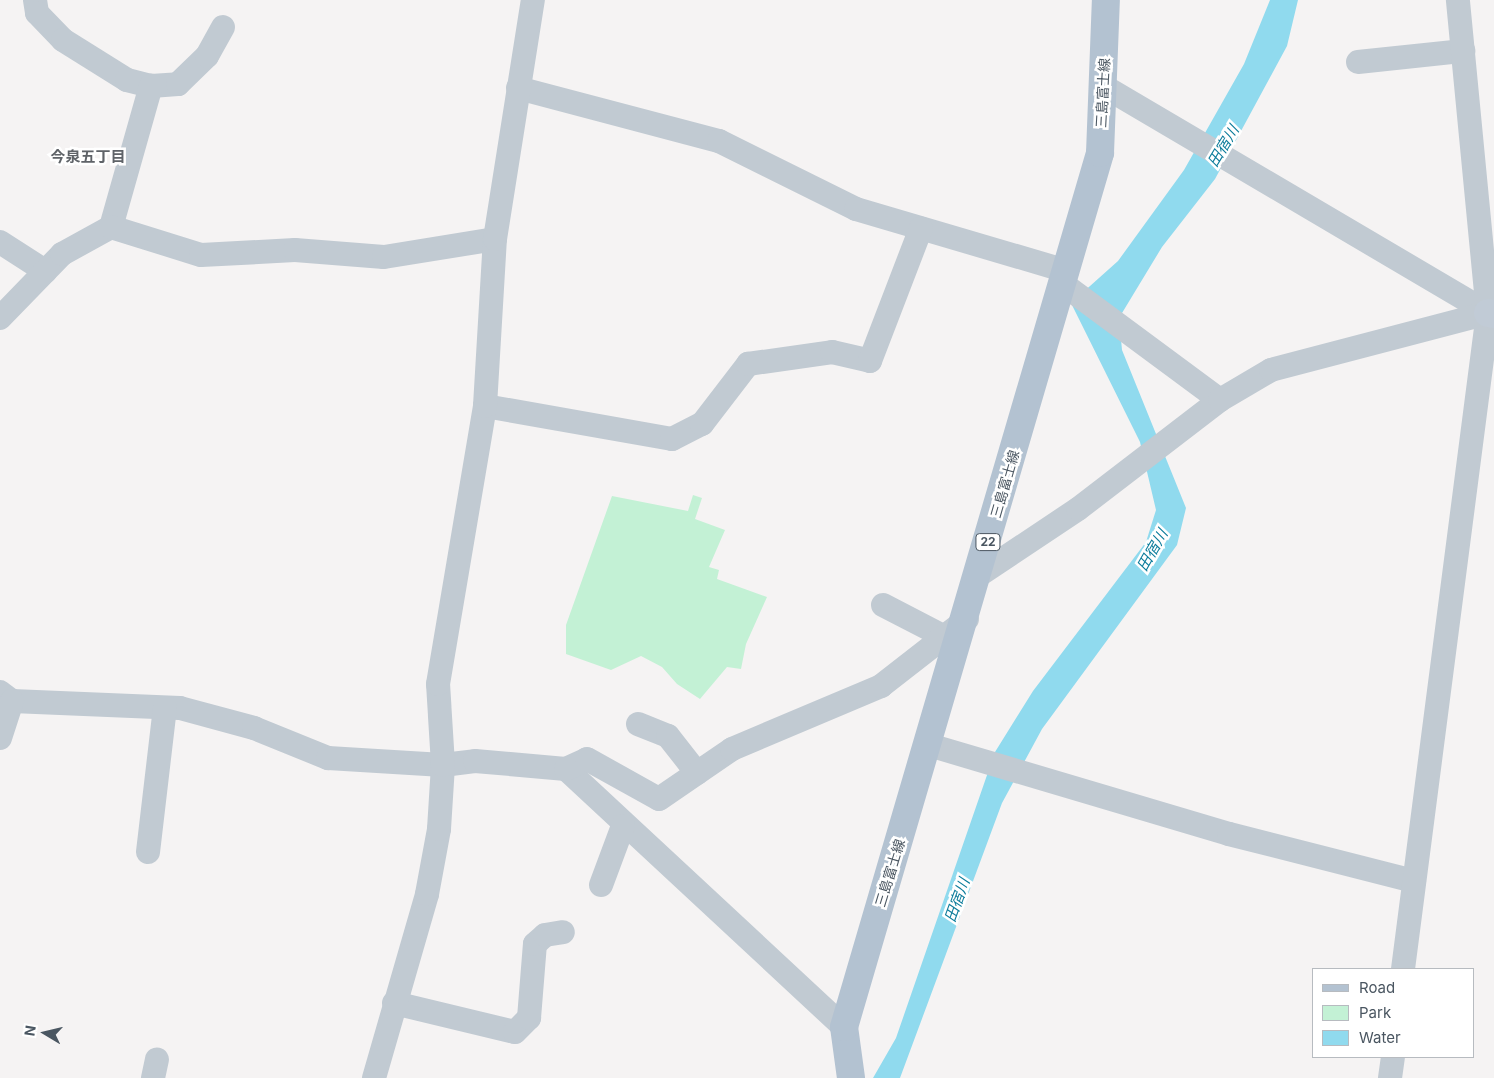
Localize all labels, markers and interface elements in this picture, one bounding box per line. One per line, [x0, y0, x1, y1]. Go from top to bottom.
street label: 三島富士線 [1093, 58, 1113, 128]
water label: 田宿川 [1204, 122, 1242, 170]
district label: 今泉五丁目 [51, 148, 125, 166]
street label: 三島富士線 [987, 448, 1023, 520]
water label: 田宿川 [1133, 526, 1171, 574]
road number: 22 [974, 532, 1002, 552]
street label: 三島富士線 [872, 837, 908, 909]
water label: 田宿川 [941, 876, 973, 924]
legend [1312, 968, 1474, 1058]
text: Road [1359, 978, 1395, 997]
text: Park [1359, 1003, 1391, 1022]
north arrow [20, 1008, 70, 1058]
text: N [20, 1024, 39, 1037]
text: Water [1359, 1028, 1401, 1047]

